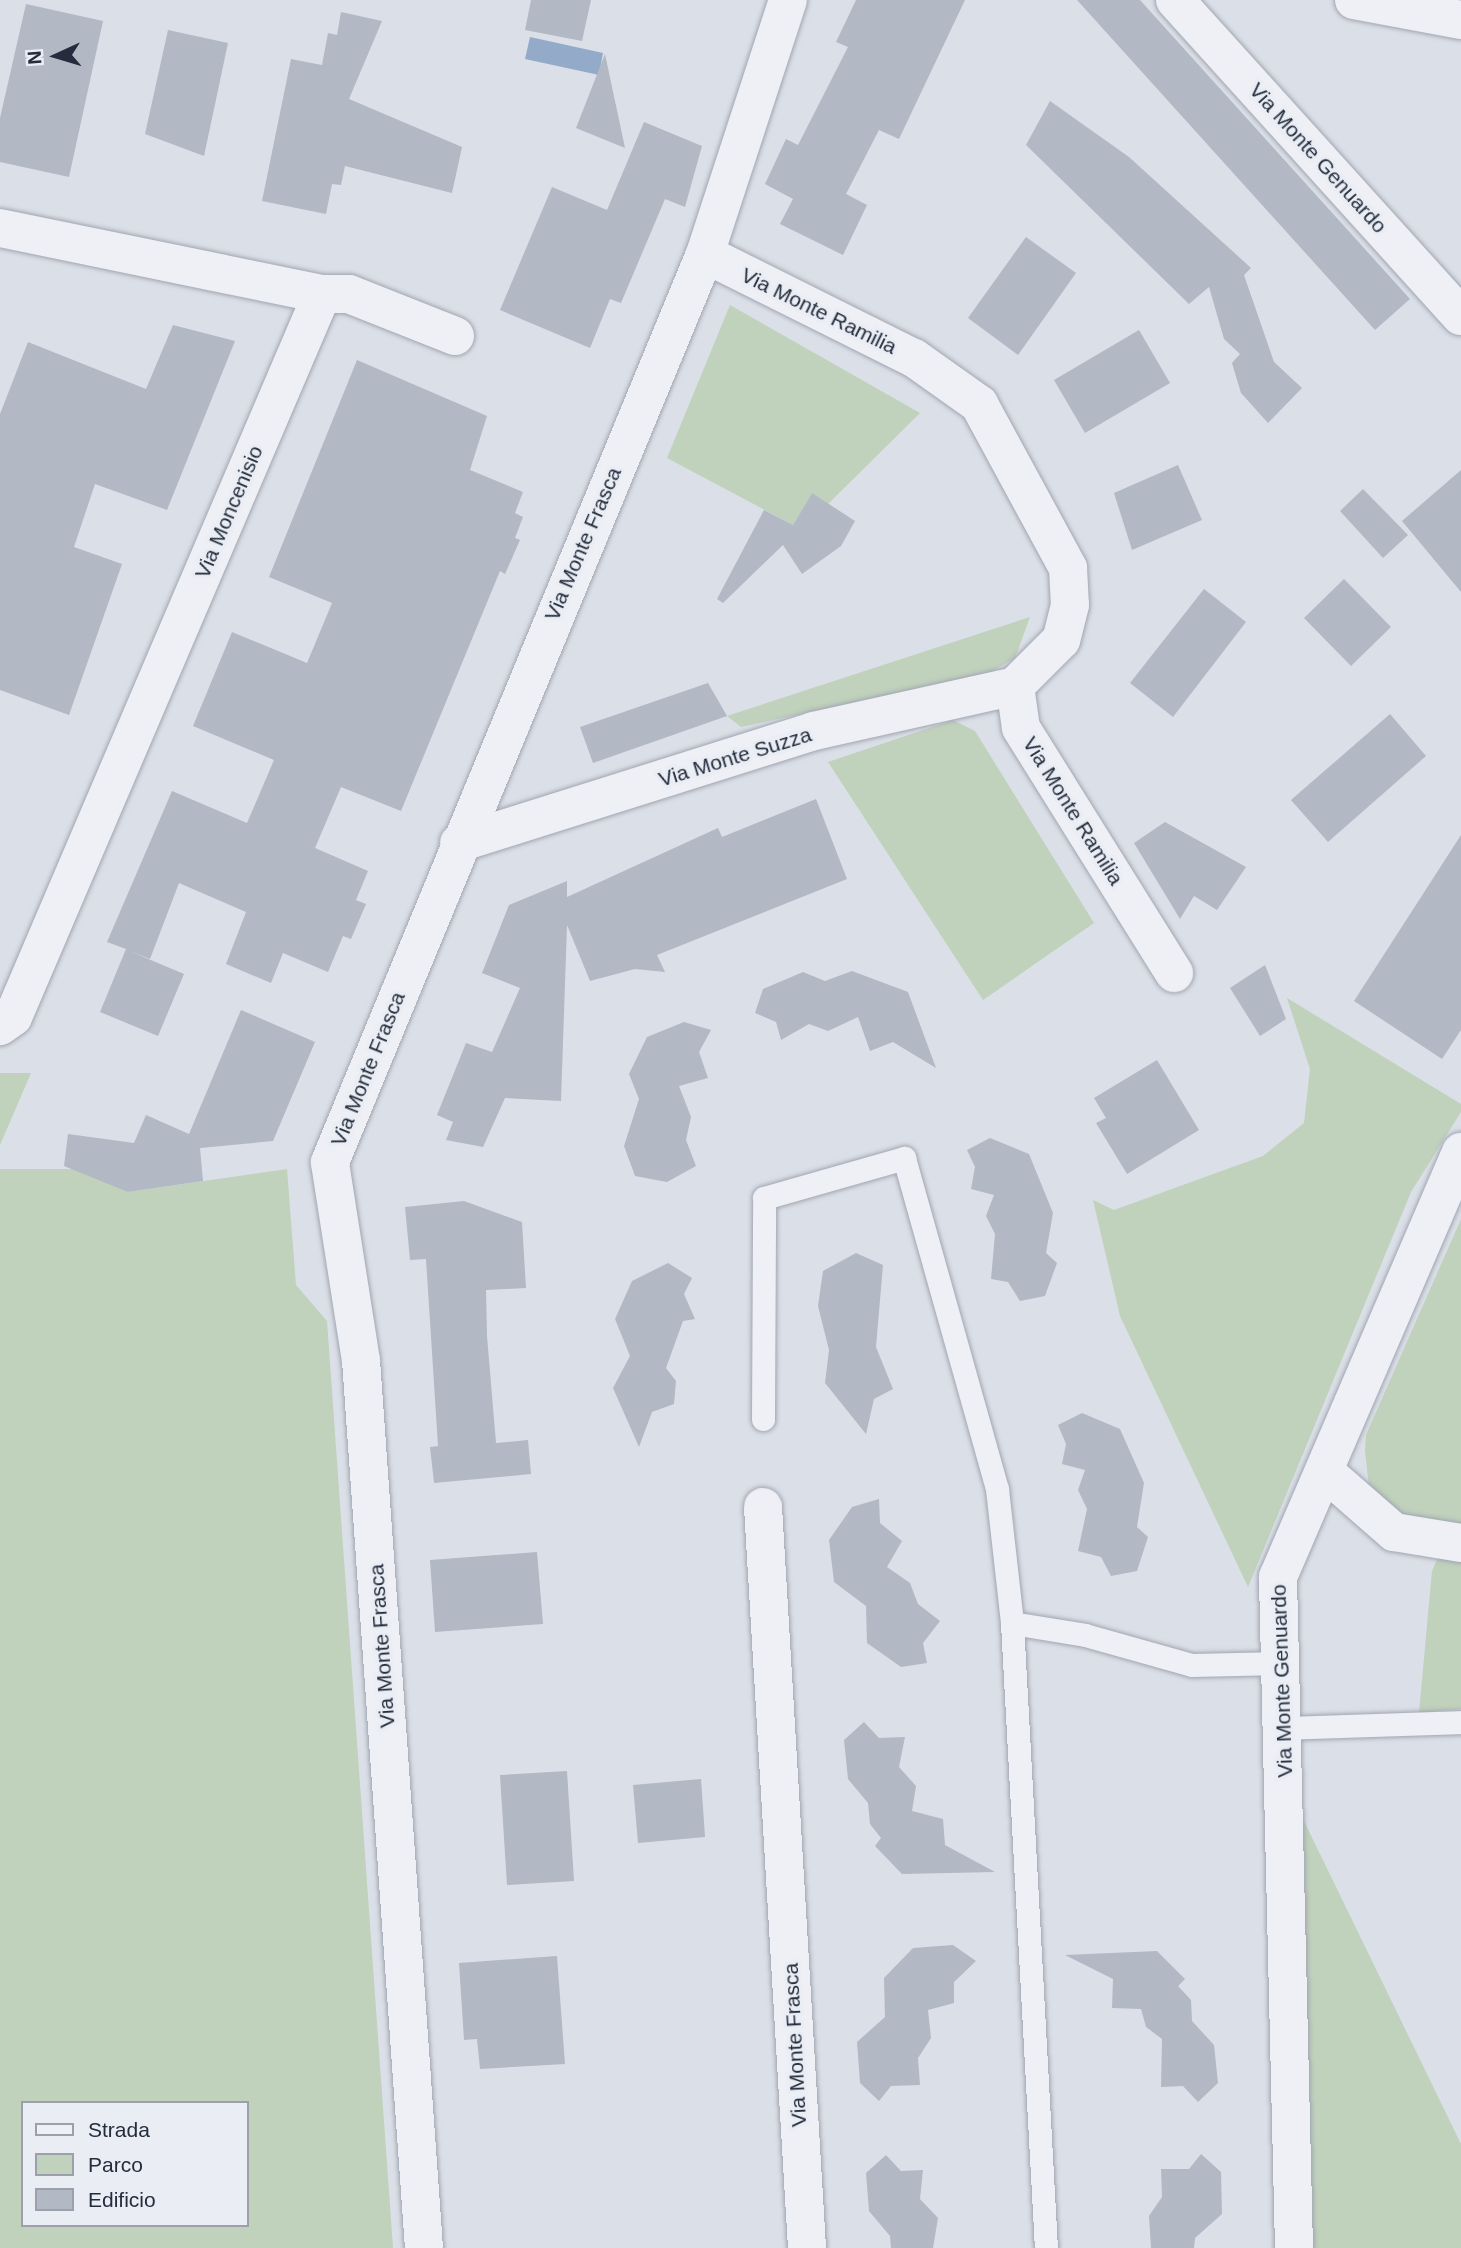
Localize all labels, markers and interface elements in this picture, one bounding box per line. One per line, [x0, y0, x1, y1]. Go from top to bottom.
north arrow [21, 21, 91, 91]
text: N [24, 50, 46, 65]
street label: Via Monte Genuardo [1244, 78, 1392, 238]
street label: Via Monte Ramilia [737, 262, 901, 360]
street label: Via Moncenisio [190, 442, 268, 582]
street label: Via Monte Frasca [539, 464, 627, 624]
street label: Via Monte Suzza [656, 722, 814, 792]
street label: Via Monte Ramilia [1017, 732, 1129, 890]
street label: Via Monte Frasca [326, 988, 410, 1150]
street label: Via Monte Frasca [364, 1563, 400, 1729]
street label: Via Monte Genuardo [1266, 1584, 1298, 1778]
street label: Via Monte Frasca [778, 1962, 812, 2128]
legend [21, 2101, 248, 2227]
text: Strada [88, 2118, 150, 2141]
text: Parco [88, 2153, 143, 2176]
text: Edificio [88, 2188, 156, 2211]

